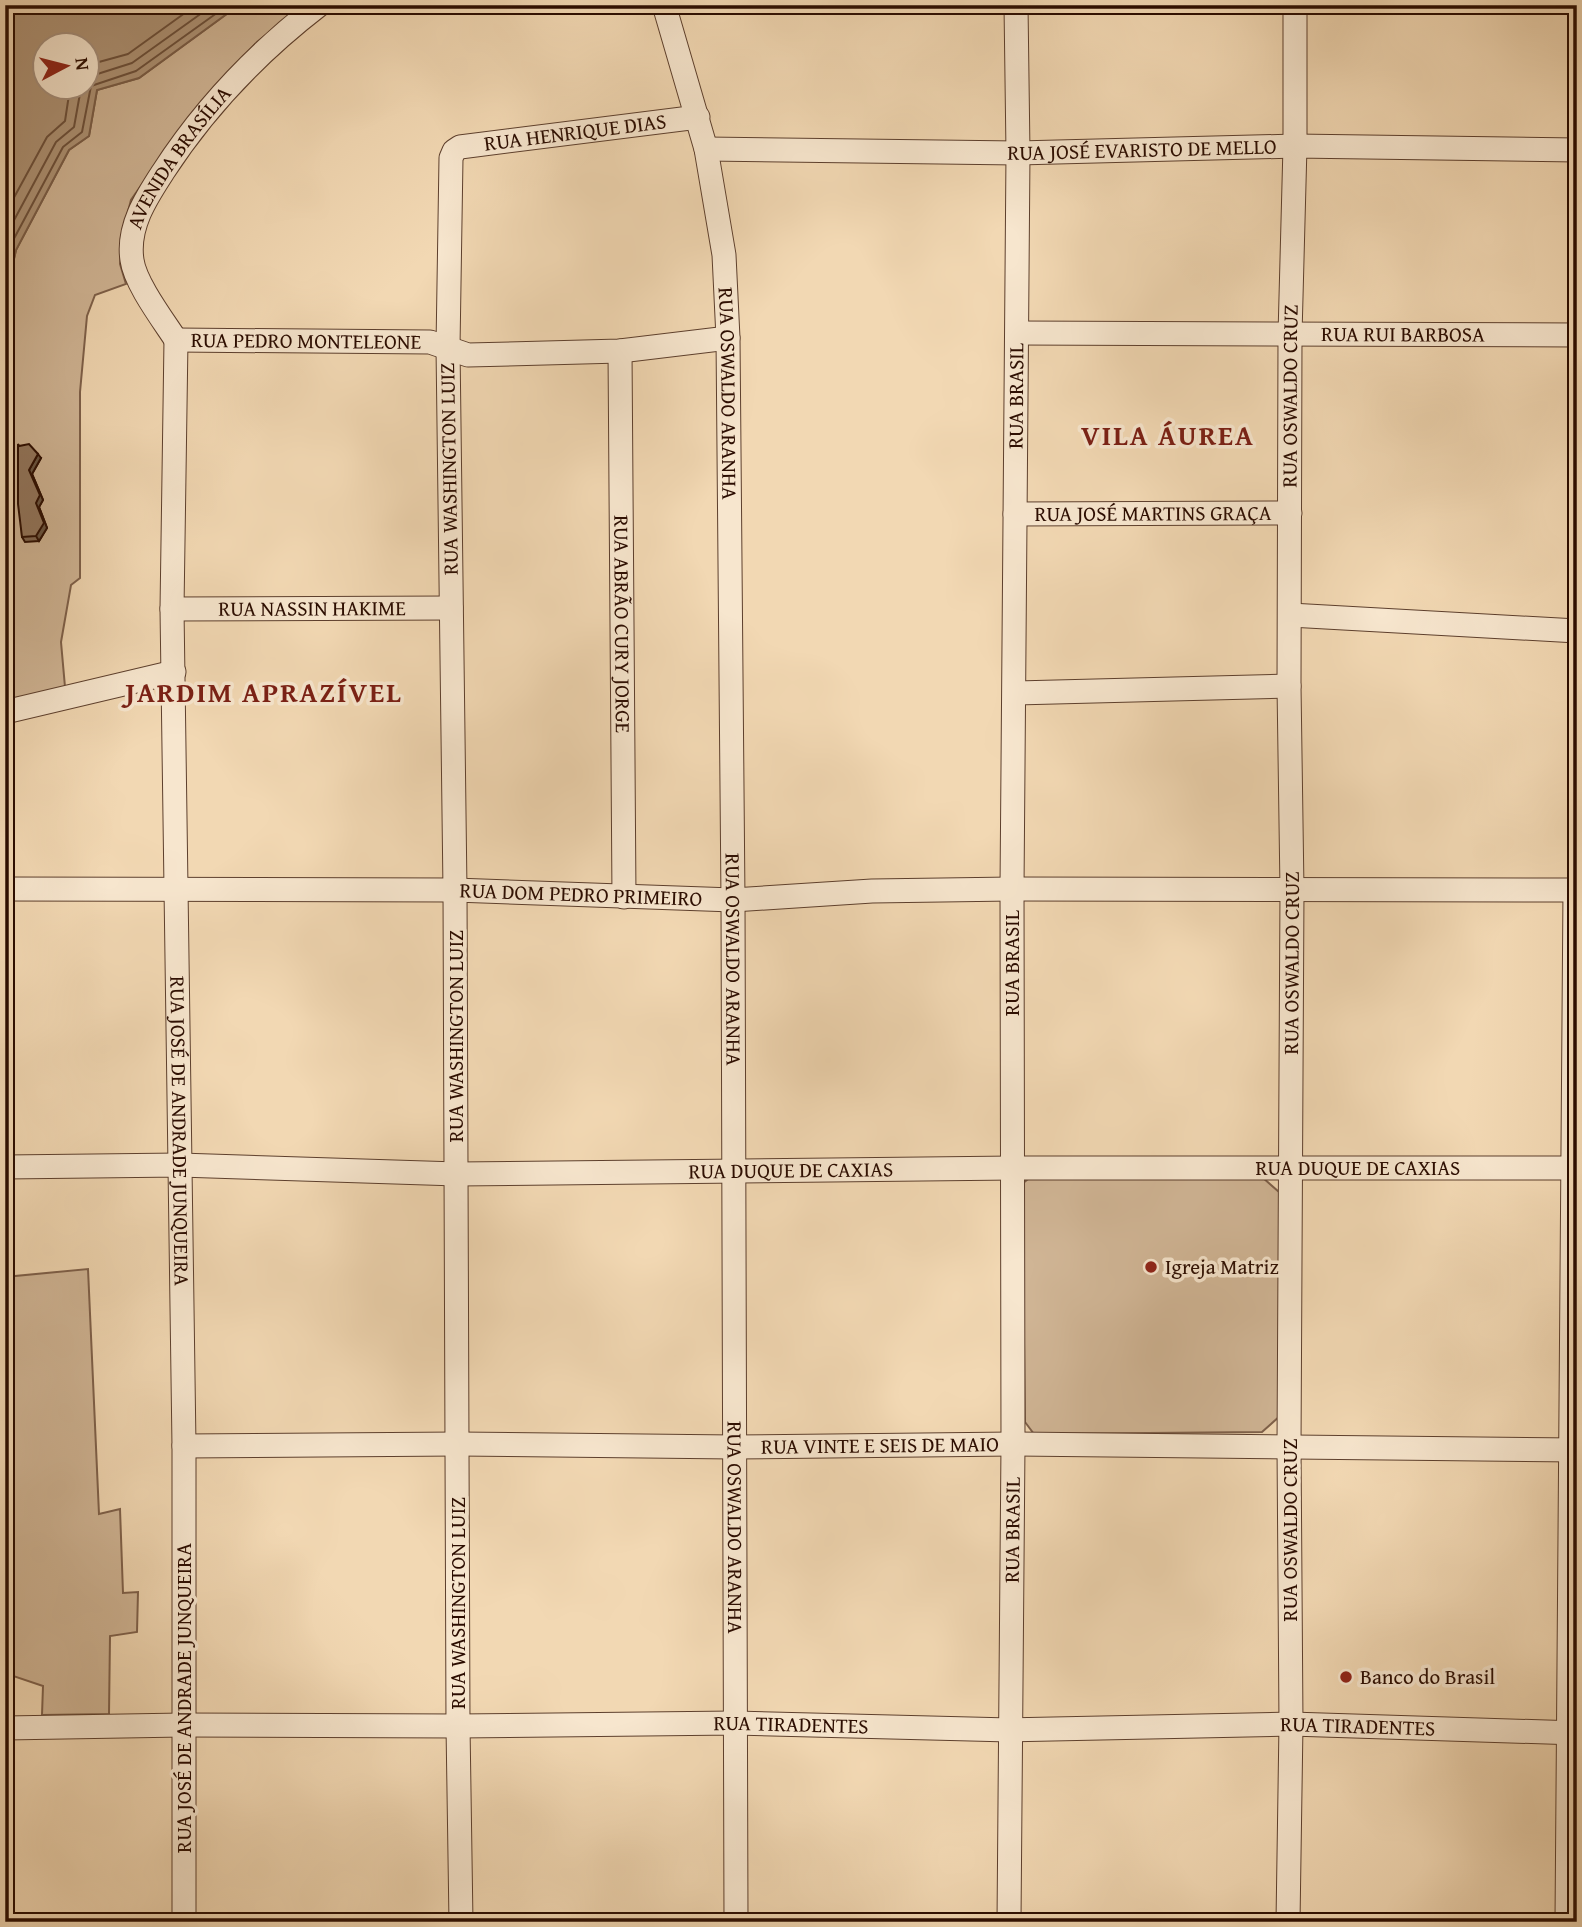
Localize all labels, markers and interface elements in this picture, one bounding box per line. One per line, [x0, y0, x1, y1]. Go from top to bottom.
north arrow [32, 32, 102, 102]
text: N [68, 56, 98, 72]
street label: AVENIDA BRASÍLIA [119, 78, 238, 233]
street label: RUA HENRIQUE DIAS [482, 105, 668, 159]
street label: RUA JOSÉ EVARISTO DE MELLO [1007, 130, 1277, 168]
street label: RUA OSWALDO ARANHA [711, 286, 745, 500]
street label: RUA OSWALDO CRUZ [1274, 304, 1306, 488]
street label: RUA RUI BARBOSA [1321, 318, 1485, 350]
street label: RUA PEDRO MONTELEONE [191, 324, 422, 357]
street label: RUA BRASIL [1000, 343, 1031, 449]
street label: RUA WASHINGTON LUIZ [431, 362, 466, 576]
district label: VILA ÁUREA [1081, 414, 1255, 455]
street label: RUA JOSÉ MARTINS GRAÇA [1034, 497, 1272, 529]
street label: RUA ABRÃO CURY JORGE [606, 515, 639, 734]
street label: RUA NASSIN HAKIME [218, 592, 406, 624]
district label: JARDIM APRAZÍVEL [121, 671, 403, 712]
street label: RUA OSWALDO ARANHA [718, 853, 749, 1066]
street label: RUA OSWALDO CRUZ [1275, 871, 1307, 1055]
street label: RUA DOM PEDRO PRIMEIRO [459, 874, 703, 914]
street label: RUA BRASIL [996, 910, 1027, 1016]
street label: RUA WASHINGTON LUIZ [440, 930, 471, 1142]
street label: RUA JOSÉ DE ANDRADE JUNQUEIRA [162, 976, 198, 1286]
street label: RUA DUQUE DE CAXIAS [1255, 1152, 1460, 1183]
street label: RUA DUQUE DE CAXIAS [688, 1153, 893, 1187]
place label: Igreja Matriz [1165, 1251, 1279, 1282]
marker: Igreja Matriz [1143, 1259, 1159, 1275]
street label: RUA OSWALDO ARANHA [720, 1421, 751, 1634]
street label: RUA VINTE E SEIS DE MAIO [761, 1428, 999, 1462]
street label: RUA OSWALDO CRUZ [1274, 1438, 1305, 1622]
street label: RUA BRASIL [996, 1477, 1028, 1583]
street label: RUA WASHINGTON LUIZ [442, 1497, 473, 1709]
street label: RUA JOSÉ DE ANDRADE JUNQUEIRA [168, 1543, 199, 1853]
place label: Banco do Brasil [1360, 1661, 1495, 1692]
marker: Banco do Brasil [1338, 1669, 1354, 1685]
street label: RUA TIRADENTES [713, 1707, 869, 1741]
street label: RUA TIRADENTES [1280, 1708, 1436, 1744]

